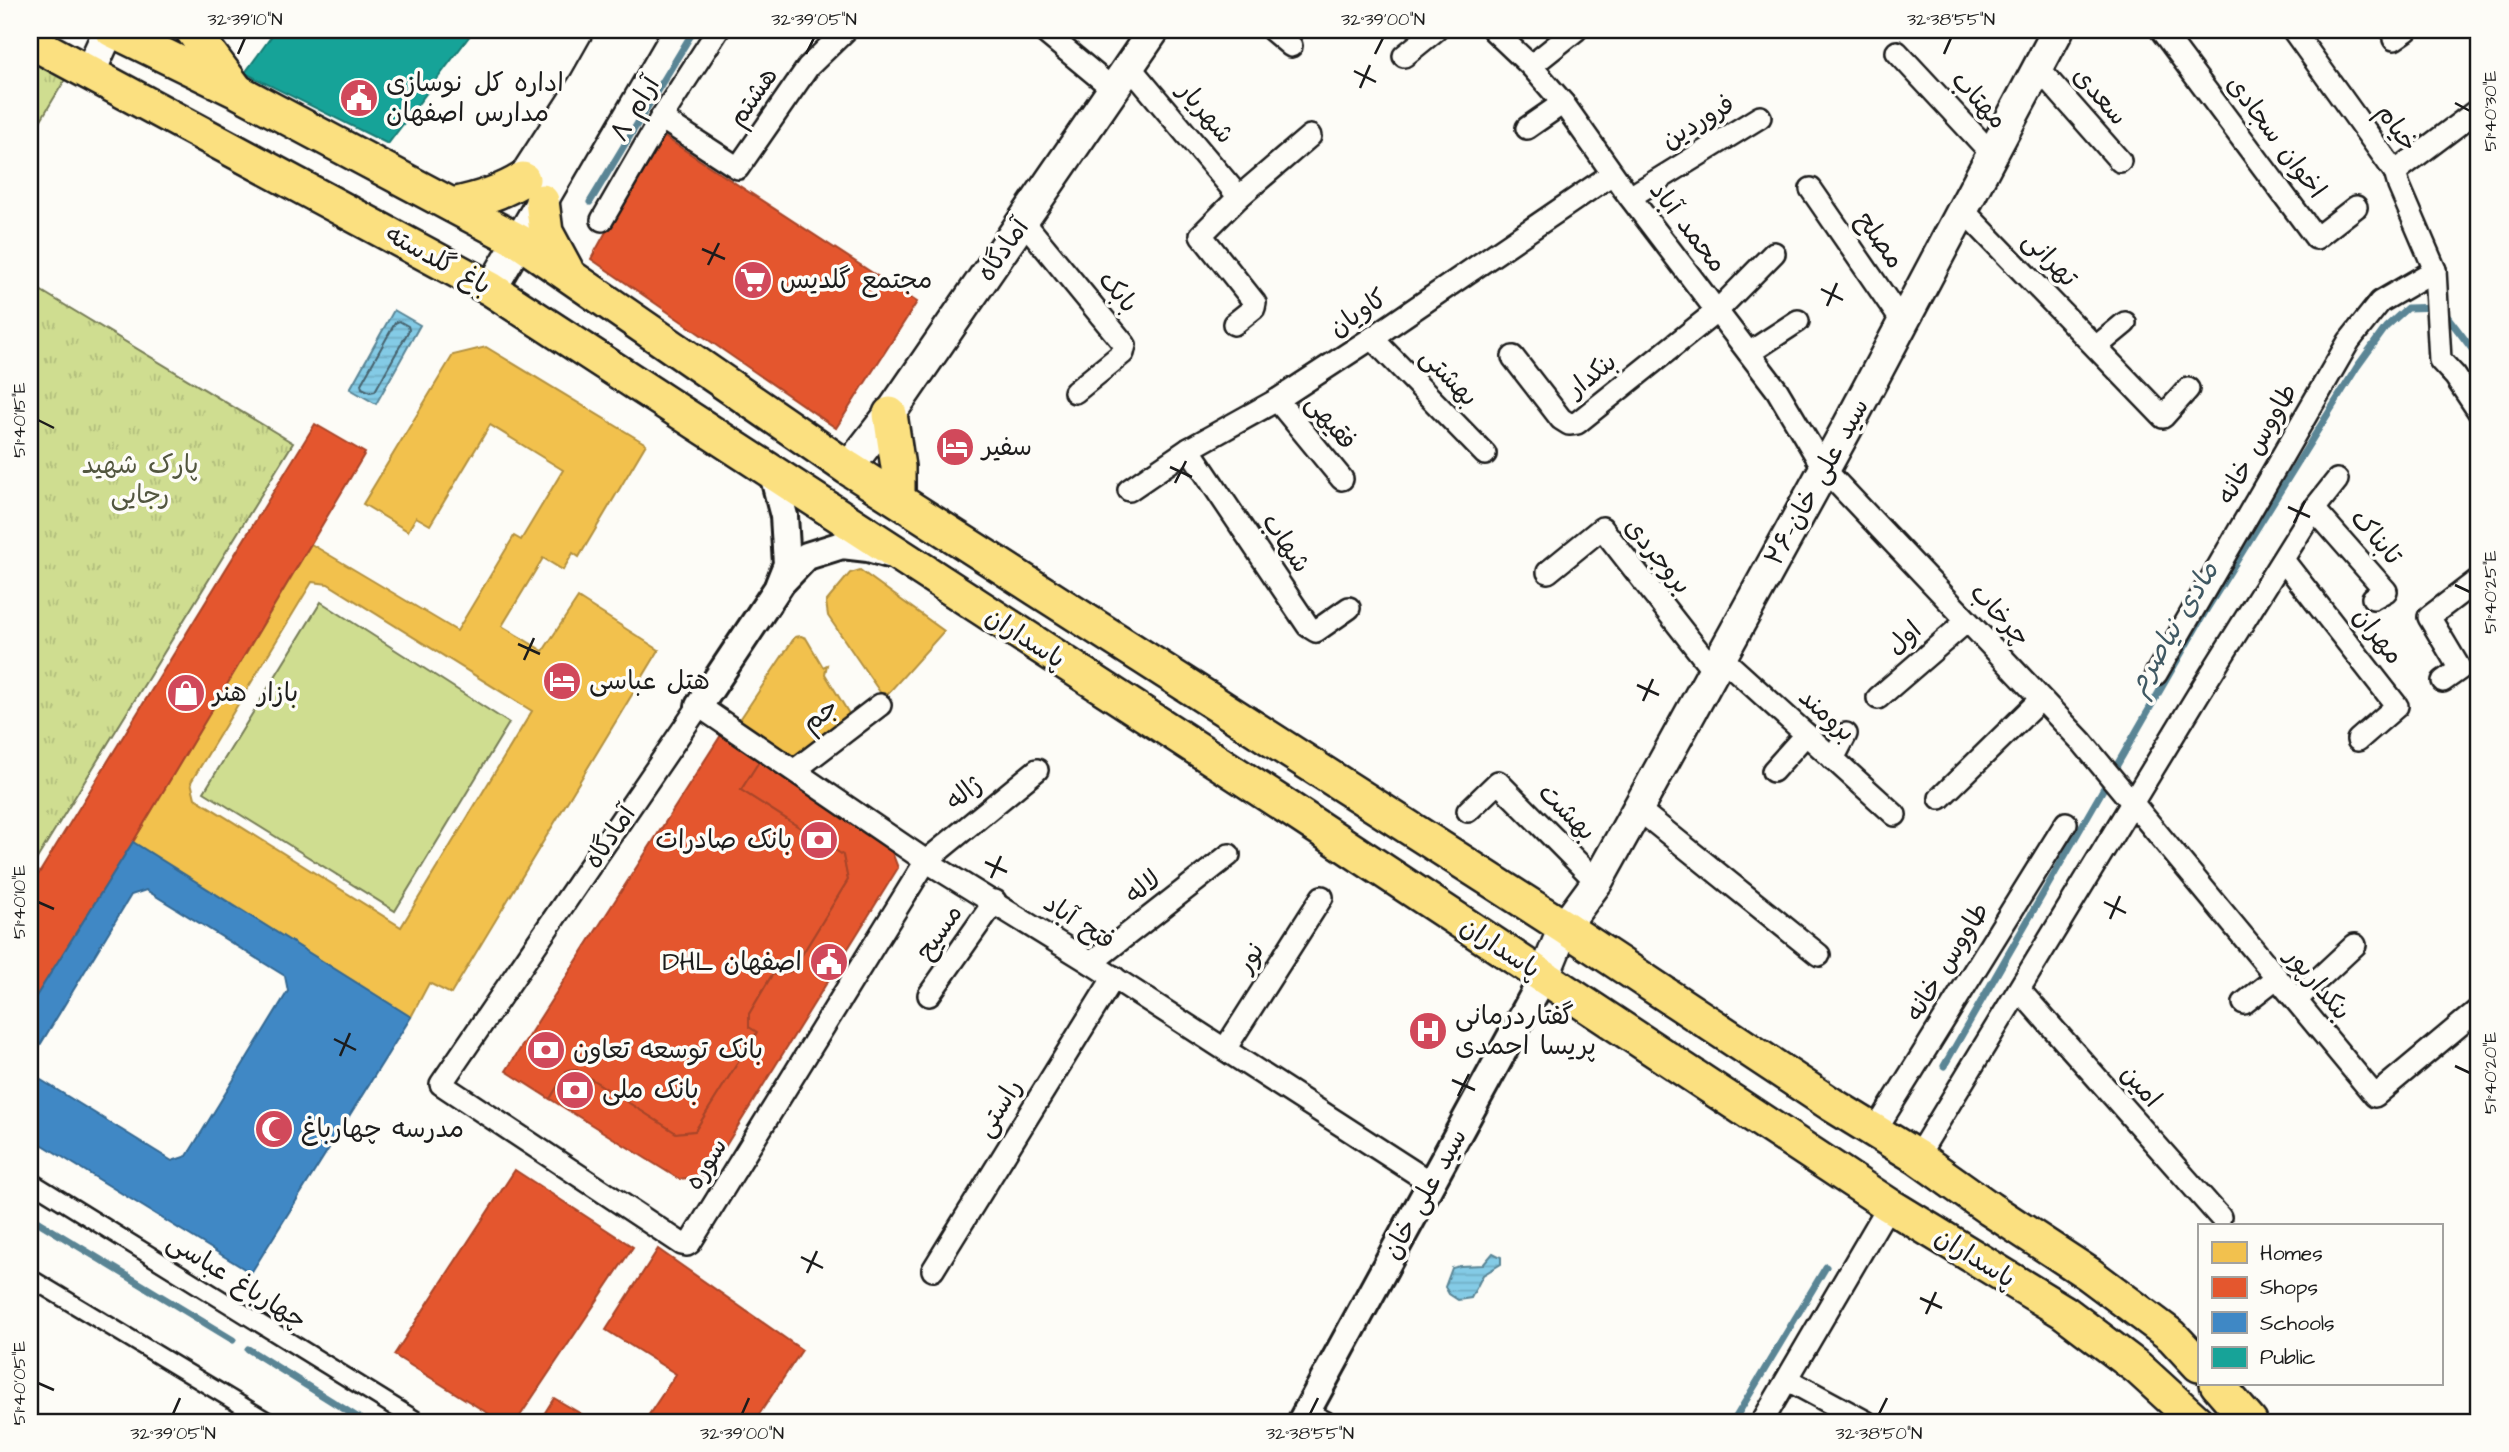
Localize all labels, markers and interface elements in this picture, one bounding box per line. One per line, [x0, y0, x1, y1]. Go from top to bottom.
text: 32°39'10"N [208, 7, 282, 32]
text: 32°39'05"N [771, 7, 857, 32]
text: 32°39'00"N [1341, 7, 1425, 32]
text: 32°38'55"N [1907, 7, 1995, 32]
street label: سعدی [2064, 59, 2136, 133]
street label: هشتم [719, 60, 787, 135]
street label: مهتاب [1943, 63, 2015, 137]
place label: اداره کل نوسازی مدارس اصفهان [386, 65, 564, 131]
street label: ۸ آرام [601, 68, 670, 149]
street label: اخوان سجادی [2218, 68, 2334, 206]
text: 51°40'30"E [2478, 70, 2503, 151]
street label: شهریار [1168, 73, 1243, 152]
public building icon: اداره کل نوسازی مدارس اصفهان [338, 77, 380, 119]
street label: فروردین [1655, 86, 1741, 158]
street label: خیام [2367, 97, 2427, 160]
street label: محمد آباد [1641, 174, 1735, 280]
street label: مصلح [1847, 204, 1913, 276]
street label: آمادگاه [968, 210, 1039, 289]
street label: باغ گلدسته [379, 216, 497, 304]
street label: تهرانی [2014, 223, 2086, 295]
supermarket icon: مجتمع گلدیس [732, 259, 774, 301]
place label: مجتمع گلدیس [780, 262, 932, 298]
street label: بابک [1090, 263, 1146, 321]
street label: کاویان [1322, 280, 1394, 346]
street label: بهشتی [1412, 339, 1486, 415]
street label: بنکدار [1558, 344, 1624, 407]
street label: طاووس خانه [2208, 377, 2306, 511]
text: 51°40'15"E [7, 382, 32, 458]
street label: فقیهی [1297, 386, 1365, 458]
street label: ۲۶-سید علی خان [1756, 392, 1878, 572]
hotel icon: سفیر [934, 426, 976, 468]
place label: سفیر [980, 429, 1032, 465]
park label: پارک شهید رجایی [82, 447, 198, 513]
street label: تابناک [2342, 501, 2411, 573]
street label: شهاب [1253, 506, 1319, 580]
street label: بروجردی [1616, 510, 1700, 602]
text: 51°40'25"E [2478, 550, 2503, 634]
water label: مادی نیاصرم [2117, 554, 2229, 703]
street label: چرخاب [1961, 575, 2039, 655]
street label: پاسداران [978, 599, 1072, 677]
street label: مهران [2344, 600, 2412, 672]
street label: اول [1879, 613, 1929, 663]
hotel icon: هتل عباسی [541, 660, 583, 702]
place label: هتل عباسی [589, 663, 710, 699]
shop icon: بازار هنر [165, 672, 207, 714]
place label: بازار هنر [211, 675, 298, 711]
street label: برومند [1791, 680, 1863, 750]
street label: جم [794, 689, 847, 742]
street label: ژاله [938, 767, 990, 819]
street label: بهشت [1530, 775, 1604, 849]
street label: آمادگاه [576, 797, 645, 876]
bank icon: بانک صادرات [798, 819, 840, 861]
place label: بانک صادرات [655, 822, 792, 858]
street label: لاله [1118, 862, 1168, 912]
text: 51°40'10"E [7, 865, 32, 939]
street label: فتح آباد [1036, 885, 1122, 959]
street label: طاووس خانه [1896, 895, 1998, 1029]
street label: مسیح [907, 897, 971, 967]
street label: پاسداران [1453, 909, 1547, 987]
street label: نور [1226, 936, 1273, 981]
street label: بنکدارپور [2276, 938, 2359, 1028]
public building icon: DHL اصفهان [808, 941, 850, 983]
place label: DHL اصفهان [663, 944, 802, 980]
place label: گفتاردرمانی پریسا احمدی [1455, 998, 1596, 1064]
hospital icon: گفتاردرمانی پریسا احمدی [1407, 1010, 1449, 1052]
bank icon: بانک توسعه تعاون [525, 1029, 567, 1071]
place label: بانک توسعه تعاون [573, 1032, 763, 1068]
text: 51°40'20"E [2478, 1032, 2503, 1114]
street label: امین [2112, 1057, 2170, 1115]
bank icon: بانک ملی [554, 1069, 596, 1111]
place label: بانک ملی [602, 1072, 699, 1108]
street label: راستی [967, 1072, 1031, 1144]
mosque icon: مدرسه چهارباغ [253, 1108, 295, 1150]
place label: مدرسه چهارباغ [301, 1111, 464, 1147]
street label: سید علی خان [1374, 1122, 1476, 1266]
street label: سوره [676, 1131, 736, 1197]
street label: پاسداران [1928, 1219, 2022, 1297]
street label: چهارباغ عباسی [160, 1224, 314, 1338]
legend [2198, 1224, 2442, 1386]
text: Homes [2260, 1239, 2323, 1268]
text: Shops [2260, 1273, 2318, 1303]
text: Schools [2260, 1309, 2335, 1338]
text: 51°40'05"E [7, 1340, 32, 1425]
text: Public [2260, 1343, 2316, 1372]
text: 32°39'05"N [130, 1421, 216, 1446]
text: 32°39'00"N [700, 1421, 784, 1446]
text: 32°38'55"N [1266, 1421, 1354, 1446]
text: 32°38'50"N [1836, 1421, 1922, 1446]

